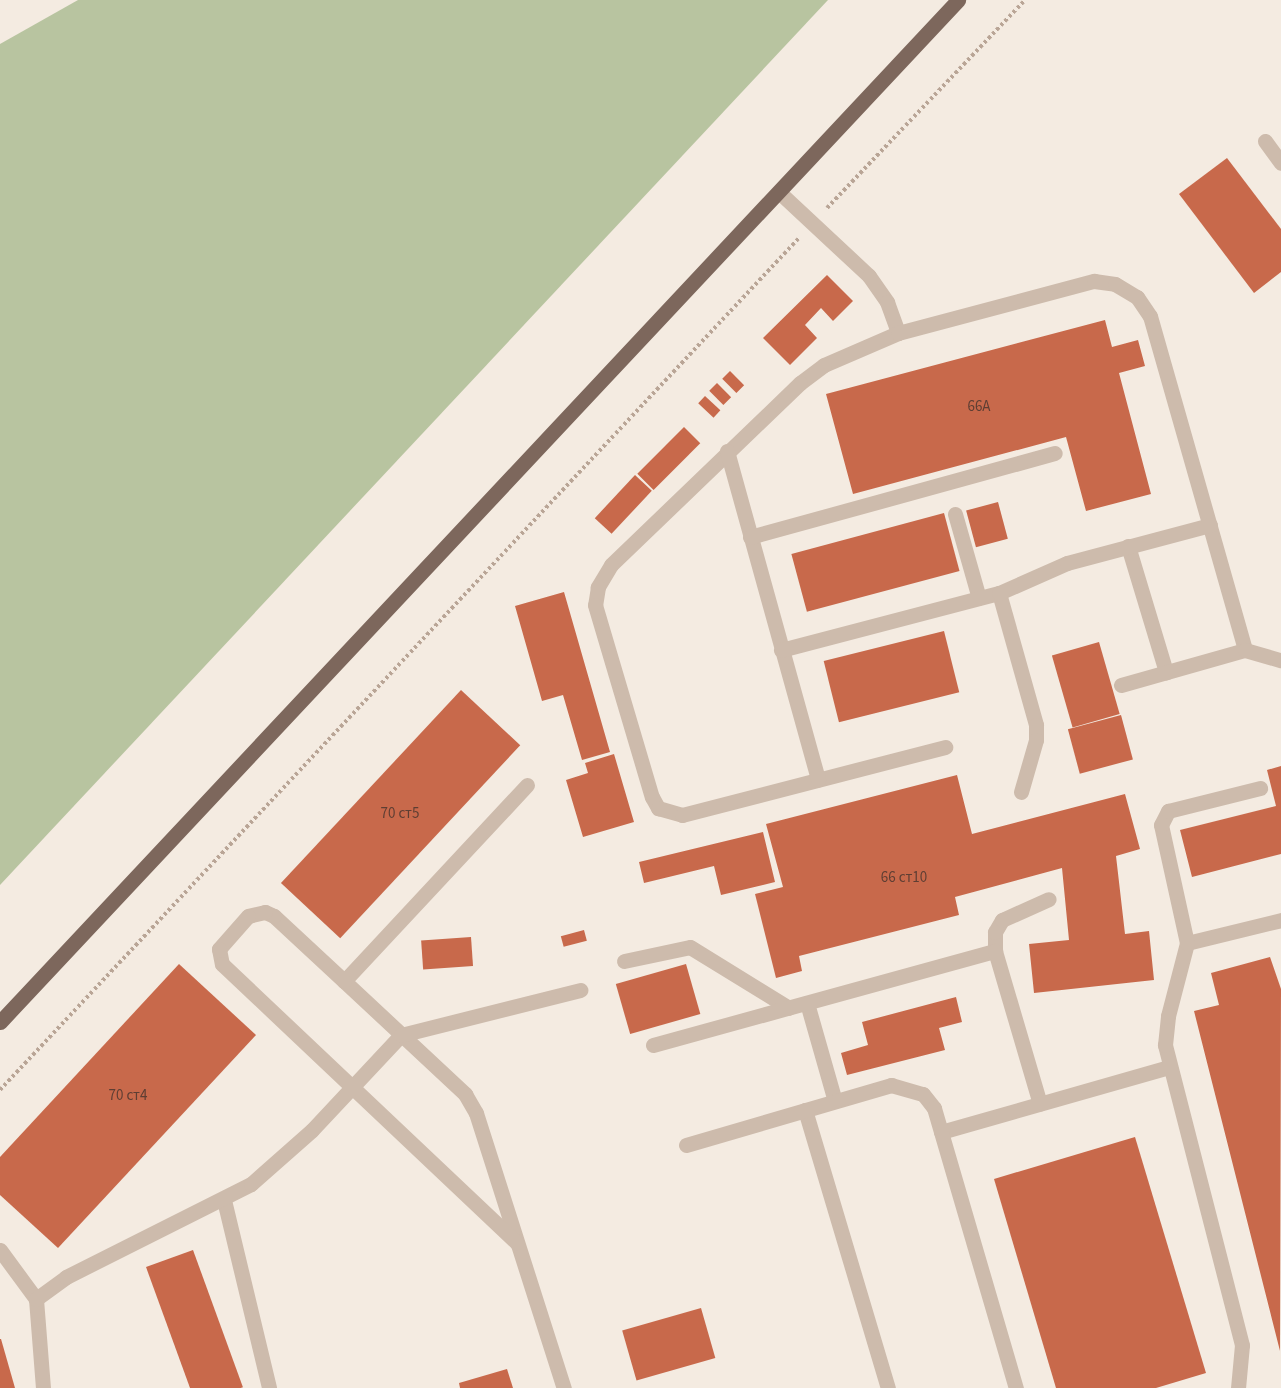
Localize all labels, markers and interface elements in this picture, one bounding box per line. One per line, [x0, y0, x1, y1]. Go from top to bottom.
house number: 66А [967, 398, 991, 416]
house number: 70 ст5 [381, 805, 419, 823]
house number: 66 ст10 [881, 869, 927, 887]
house number: 70 ст4 [109, 1087, 147, 1105]

